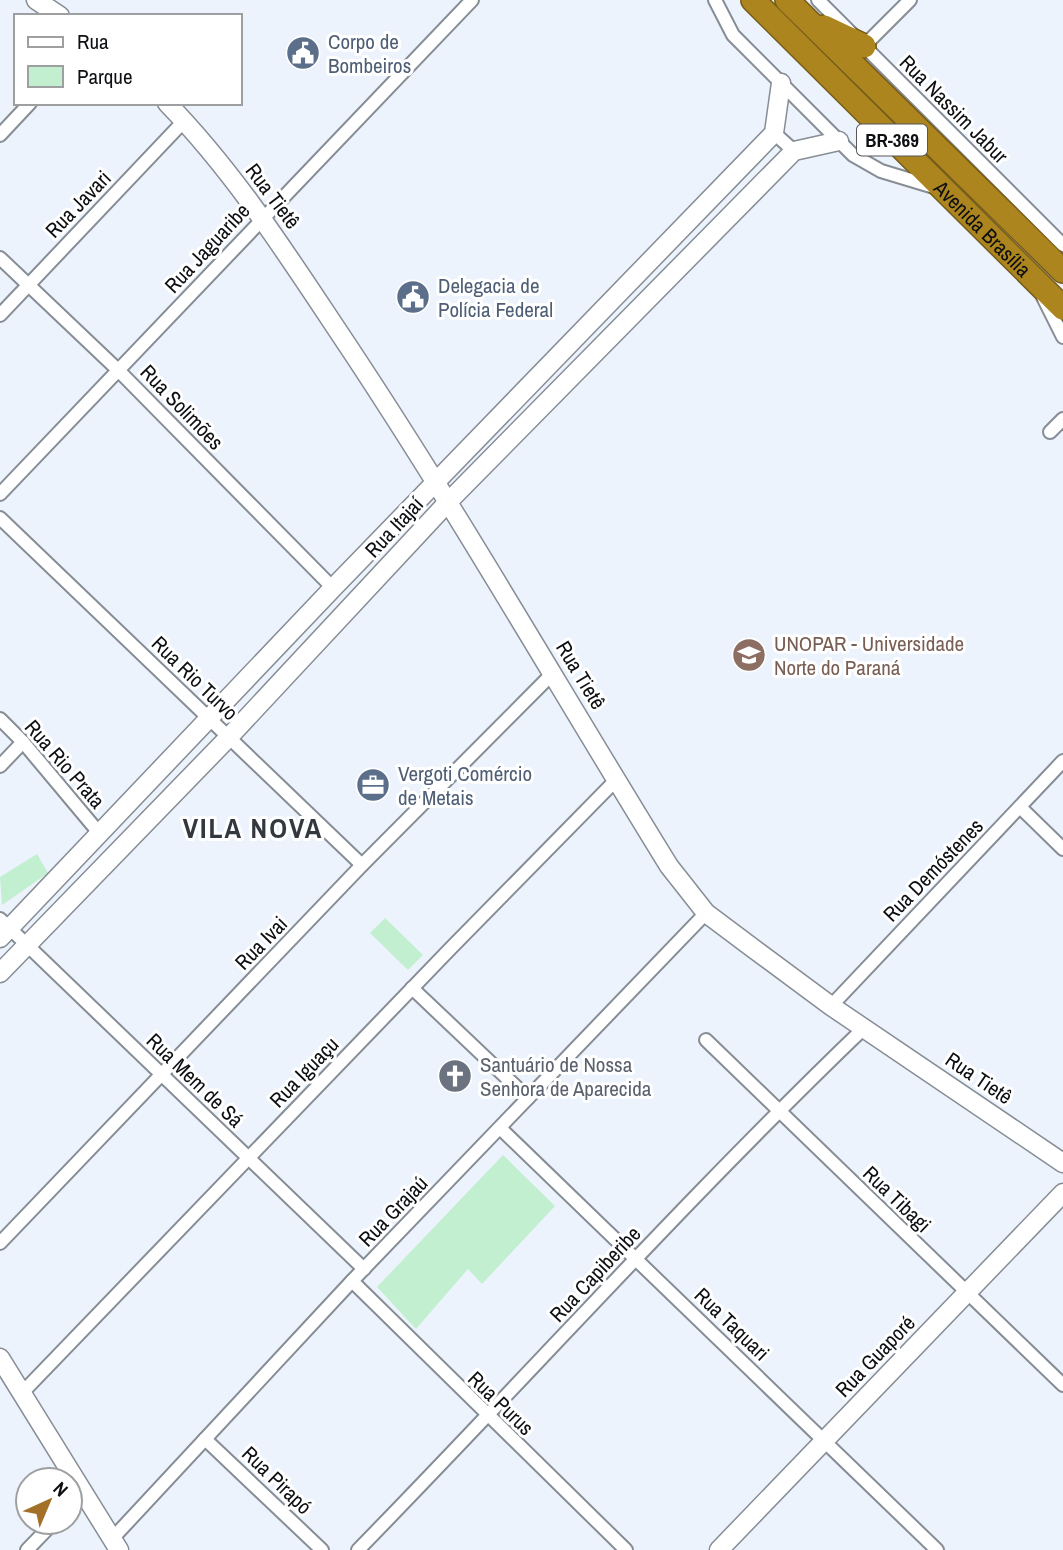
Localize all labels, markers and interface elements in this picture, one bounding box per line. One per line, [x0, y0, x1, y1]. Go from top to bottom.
legend [14, 14, 242, 105]
text: Rua [77, 27, 109, 56]
place label: Corpo de Bombeiros [328, 27, 411, 80]
public building icon: Corpo de Bombeiros [284, 34, 322, 72]
street label: Rua Nassim Jabur [893, 48, 1015, 170]
text: Parque [77, 62, 133, 91]
road number: BR-369 [857, 124, 927, 156]
street label: Rua Tietê [239, 157, 307, 235]
street label: Rua Javari [39, 164, 117, 244]
street label: Avenida Brasília [927, 173, 1038, 283]
street label: Rua Jaguaribe [158, 197, 256, 299]
place label: Delegacia de Polícia Federal [438, 271, 553, 324]
public building icon: Delegacia de Polícia Federal [394, 278, 432, 316]
street label: Rua Solimões [134, 358, 230, 456]
street label: Rua Itajaí [358, 490, 430, 564]
street label: Rua Rio Turvo [145, 629, 245, 727]
place label: UNOPAR - Universidade Norte do Paraná [774, 629, 964, 682]
street label: Rua Tietê [549, 635, 613, 715]
school or university icon: UNOPAR - Universidade Norte do Paraná [730, 636, 768, 674]
street label: Rua Rio Prata [18, 713, 112, 815]
place label: Vergoti Comércio de Metais [398, 759, 532, 812]
office icon: Vergoti Comércio de Metais [354, 766, 392, 804]
district label: VILA NOVA [183, 809, 323, 847]
street label: Rua Demóstenes [876, 812, 990, 928]
street label: Rua Ivai [228, 910, 294, 976]
street label: Rua Mem de Sá [140, 1026, 250, 1134]
street label: Rua Iguaçu [263, 1030, 345, 1114]
street label: Rua Tietê [940, 1045, 1018, 1111]
place label: Santuário de Nossa Senhora de Aparecida [480, 1050, 652, 1103]
church icon: Santuário de Nossa Senhora de Aparecida [436, 1057, 474, 1095]
street label: Rua Tibagi [857, 1159, 937, 1239]
street label: Rua Grajaú [352, 1169, 434, 1253]
street label: Rua Capiberibe [543, 1220, 647, 1328]
street label: Rua Taquari [688, 1281, 776, 1367]
street label: Rua Guaporé [829, 1309, 921, 1403]
street label: Rua Purus [462, 1364, 540, 1442]
street label: Rua Pirapó [236, 1439, 318, 1521]
north arrow [14, 1466, 84, 1536]
text: N [48, 1476, 74, 1502]

